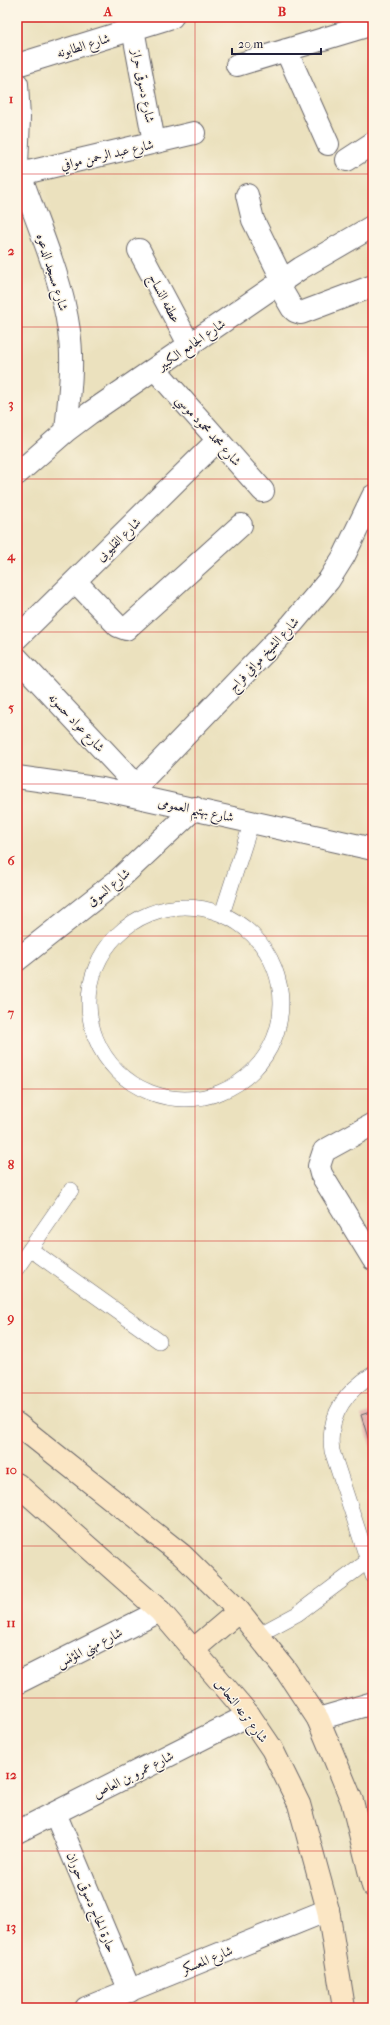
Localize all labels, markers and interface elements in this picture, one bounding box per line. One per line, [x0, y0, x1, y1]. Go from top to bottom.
text: A [103, 4, 113, 19]
text: B [278, 4, 287, 19]
street label: شارع الطابونه [55, 30, 113, 65]
scale bar [232, 30, 321, 56]
text: 20 m [238, 37, 263, 51]
street label: شارع دسوقى حراز [125, 46, 158, 125]
text: 1 [9, 91, 14, 106]
street label: شارع عبد الرحمن موافي [59, 136, 156, 176]
street label: شارع مسجد الدعوه [30, 232, 71, 314]
text: 2 [8, 243, 15, 258]
street label: عطفه النساج [142, 271, 184, 327]
street label: شارع الجامع الكبير [153, 316, 231, 378]
street label: شارع محمد محمود موسي [169, 392, 244, 472]
text: 3 [8, 396, 14, 412]
street label: شارع القليوبى [93, 514, 147, 567]
text: 4 [6, 548, 16, 564]
street label: شارع الشيخ موافي فراج [225, 614, 305, 697]
street label: شارع عواد حسونه [43, 690, 108, 758]
text: 5 [8, 700, 14, 715]
street label: شارع بهتيم العمومى [155, 794, 235, 831]
text: 6 [7, 853, 15, 868]
street label: شارع السوق [84, 865, 135, 913]
text: 7 [7, 1005, 15, 1020]
text: 8 [8, 1157, 15, 1172]
text: 9 [7, 1310, 15, 1326]
text: 10 [5, 1462, 17, 1477]
text: 11 [6, 1615, 16, 1630]
street label: شارع مهني المؤنس [54, 1624, 126, 1674]
street label: شارع ترعه النحاس [209, 1675, 271, 1748]
street label: شارع عمرو بن العاص [91, 1748, 178, 1805]
text: 12 [5, 1767, 17, 1782]
street label: حارة الحاج دسوقى حوران [60, 1850, 119, 1956]
text: 13 [6, 1919, 16, 1935]
street label: شارع المعسكر [178, 1942, 236, 1981]

